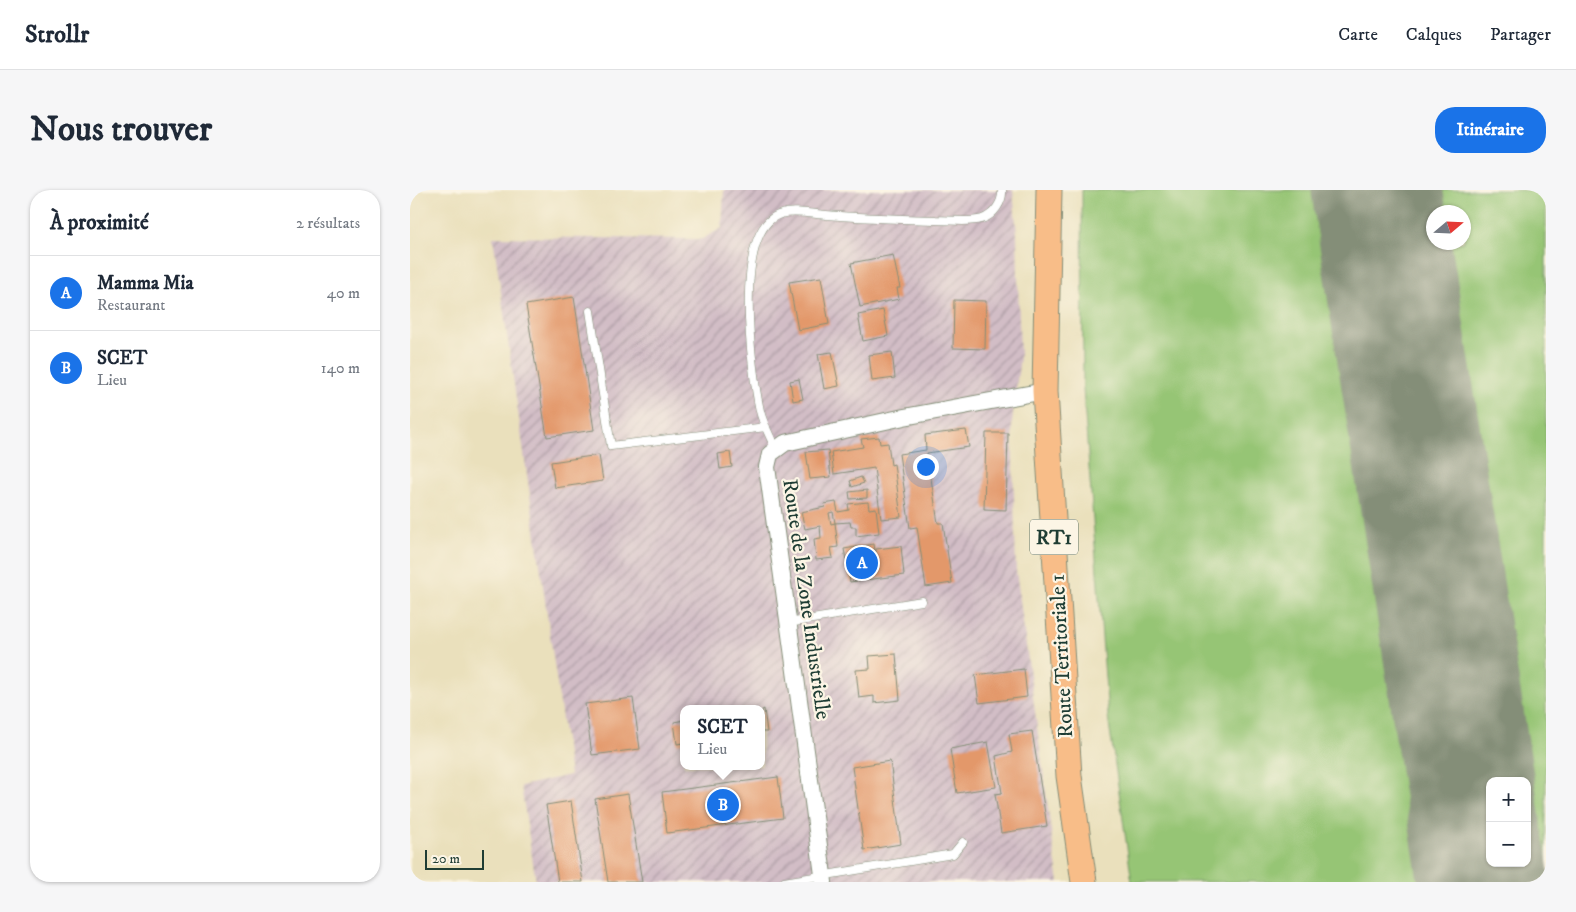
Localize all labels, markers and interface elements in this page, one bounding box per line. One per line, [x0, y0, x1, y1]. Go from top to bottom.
text: Strollr [25, 20, 89, 50]
text: Carte [1338, 24, 1378, 46]
text: Calques [1406, 24, 1462, 46]
text: Partager [1490, 24, 1551, 46]
button: Itinéraire [1435, 107, 1546, 153]
text: Nous trouver [30, 108, 212, 152]
north arrow [1426, 205, 1471, 250]
text: À proximité [50, 210, 149, 236]
text: 2 résultats [296, 213, 360, 233]
text: Mamma Mia [97, 272, 193, 295]
text: A [61, 283, 71, 303]
text: 40 m [327, 283, 360, 303]
text: Restaurant [97, 295, 165, 315]
text: SCET [97, 347, 147, 370]
text: B [61, 358, 71, 378]
text: 140 m [321, 358, 360, 378]
text: Lieu [97, 370, 127, 390]
your location [913, 454, 939, 480]
street label: Route de la Zone Industrielle [776, 477, 836, 721]
road number: RT1 [1030, 520, 1078, 554]
pin: A [846, 544, 878, 582]
street label: Route Territoriale 1 [1045, 574, 1079, 738]
popup [680, 705, 765, 770]
text: SCET [697, 716, 748, 739]
text: Lieu [697, 739, 727, 759]
map controls [1486, 777, 1531, 867]
button: + [1486, 777, 1531, 822]
pin: B [707, 786, 739, 824]
button: − [1486, 822, 1531, 867]
scale bar [425, 847, 484, 870]
text: 20 m [432, 850, 460, 868]

